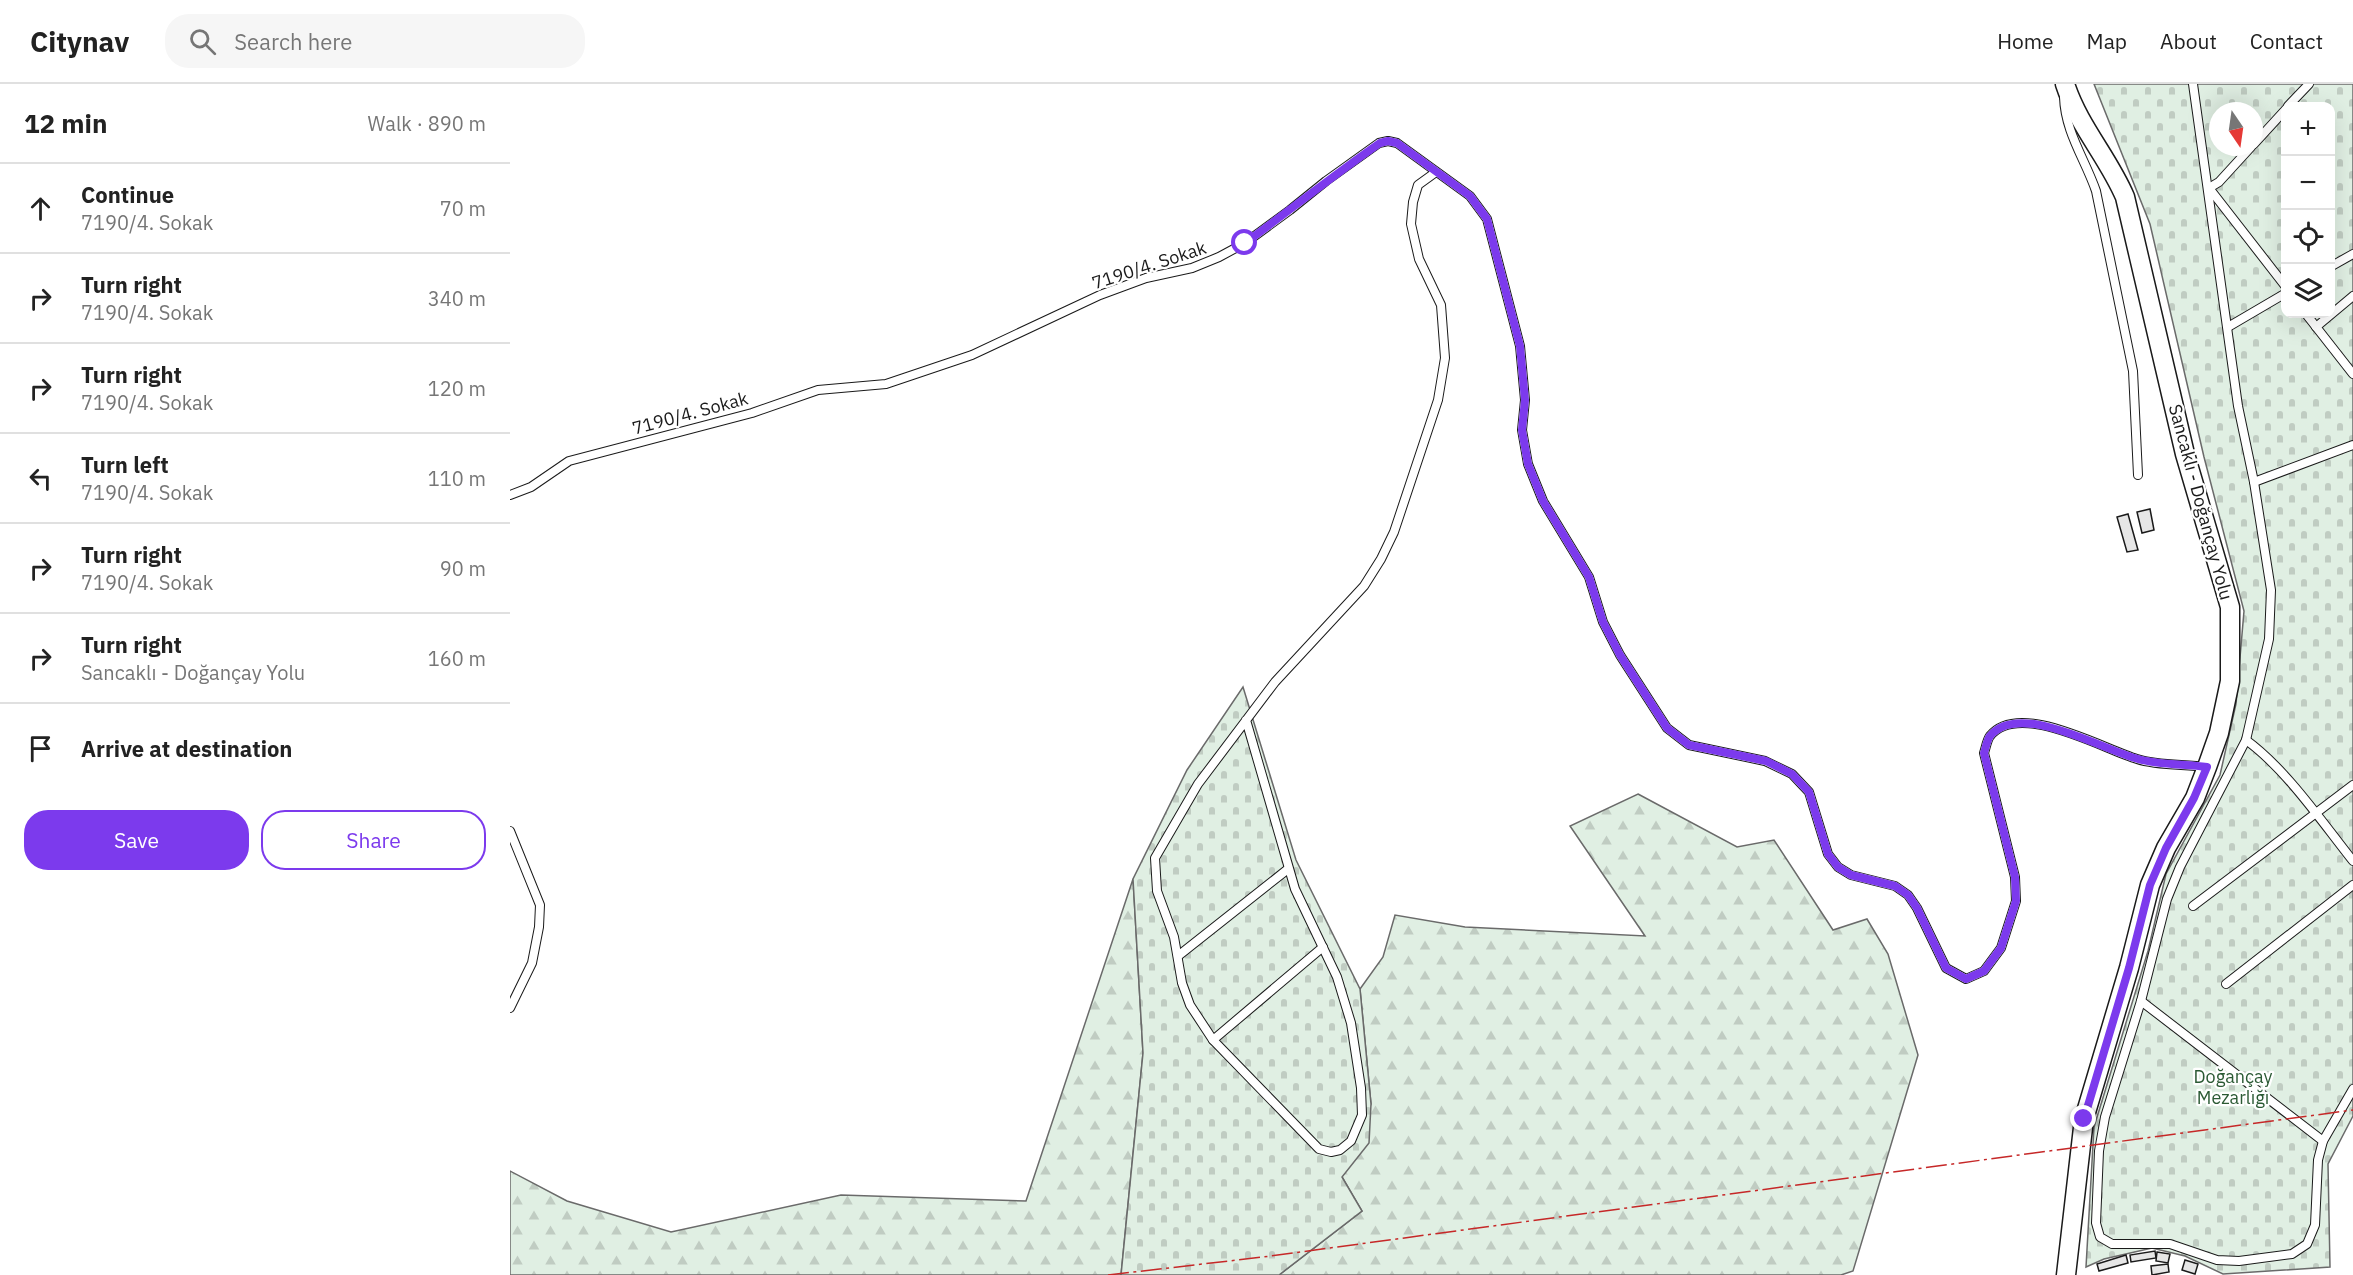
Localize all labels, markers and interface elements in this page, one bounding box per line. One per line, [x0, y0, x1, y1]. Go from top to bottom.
search box [165, 14, 585, 68]
text: Citynav [30, 23, 129, 60]
icon: search [186, 25, 219, 58]
text: Search here [234, 27, 352, 56]
text: Home [1997, 27, 2054, 55]
text: Map [2087, 27, 2127, 55]
text: About [2160, 27, 2217, 55]
text: Contact [2250, 27, 2323, 55]
north arrow [2209, 102, 2263, 156]
map controls [2281, 102, 2335, 318]
button: + [2281, 102, 2335, 156]
text: 12 min [24, 106, 108, 140]
text: Walk · 890 m [368, 110, 486, 137]
button: − [2281, 156, 2335, 210]
text: Continue [81, 180, 174, 209]
icon: ahead [24, 192, 57, 225]
text: 70 m [440, 195, 486, 222]
text: 7190/4. Sokak [81, 209, 213, 236]
button: locate [2281, 210, 2335, 264]
route start [1231, 229, 1257, 255]
street label: 7190/4. Sokak [1089, 236, 1210, 294]
button: layers [2281, 264, 2335, 318]
text: Turn right [81, 270, 182, 299]
icon: right [24, 282, 57, 315]
text: 340 m [428, 285, 486, 312]
text: 7190/4. Sokak [81, 299, 213, 326]
text: Turn right [81, 360, 182, 389]
icon: right [24, 372, 57, 405]
text: 120 m [428, 375, 486, 402]
street label: 7190/4. Sokak [630, 386, 751, 440]
text: 7190/4. Sokak [81, 389, 213, 416]
street label: Sancaklı - Doğançay Yolu [2164, 402, 2238, 602]
text: Turn left [81, 450, 169, 479]
icon: left [24, 462, 57, 495]
text: 110 m [428, 465, 486, 492]
text: 7190/4. Sokak [81, 479, 213, 506]
text: Turn right [81, 540, 182, 569]
icon: right [24, 552, 57, 585]
text: 90 m [440, 555, 486, 582]
text: 7190/4. Sokak [81, 569, 213, 596]
text: Turn right [81, 630, 182, 659]
icon: right [24, 642, 57, 675]
text: 160 m [428, 645, 486, 672]
text: Sancaklı - Doğançay Yolu [81, 659, 305, 686]
icon: arrive [24, 732, 57, 765]
text: Arrive at destination [81, 734, 292, 763]
button: Save [24, 810, 249, 870]
button: Share [261, 810, 486, 870]
park label: Doğançay Mezarlığı [2193, 1065, 2273, 1109]
route end [2070, 1105, 2096, 1131]

